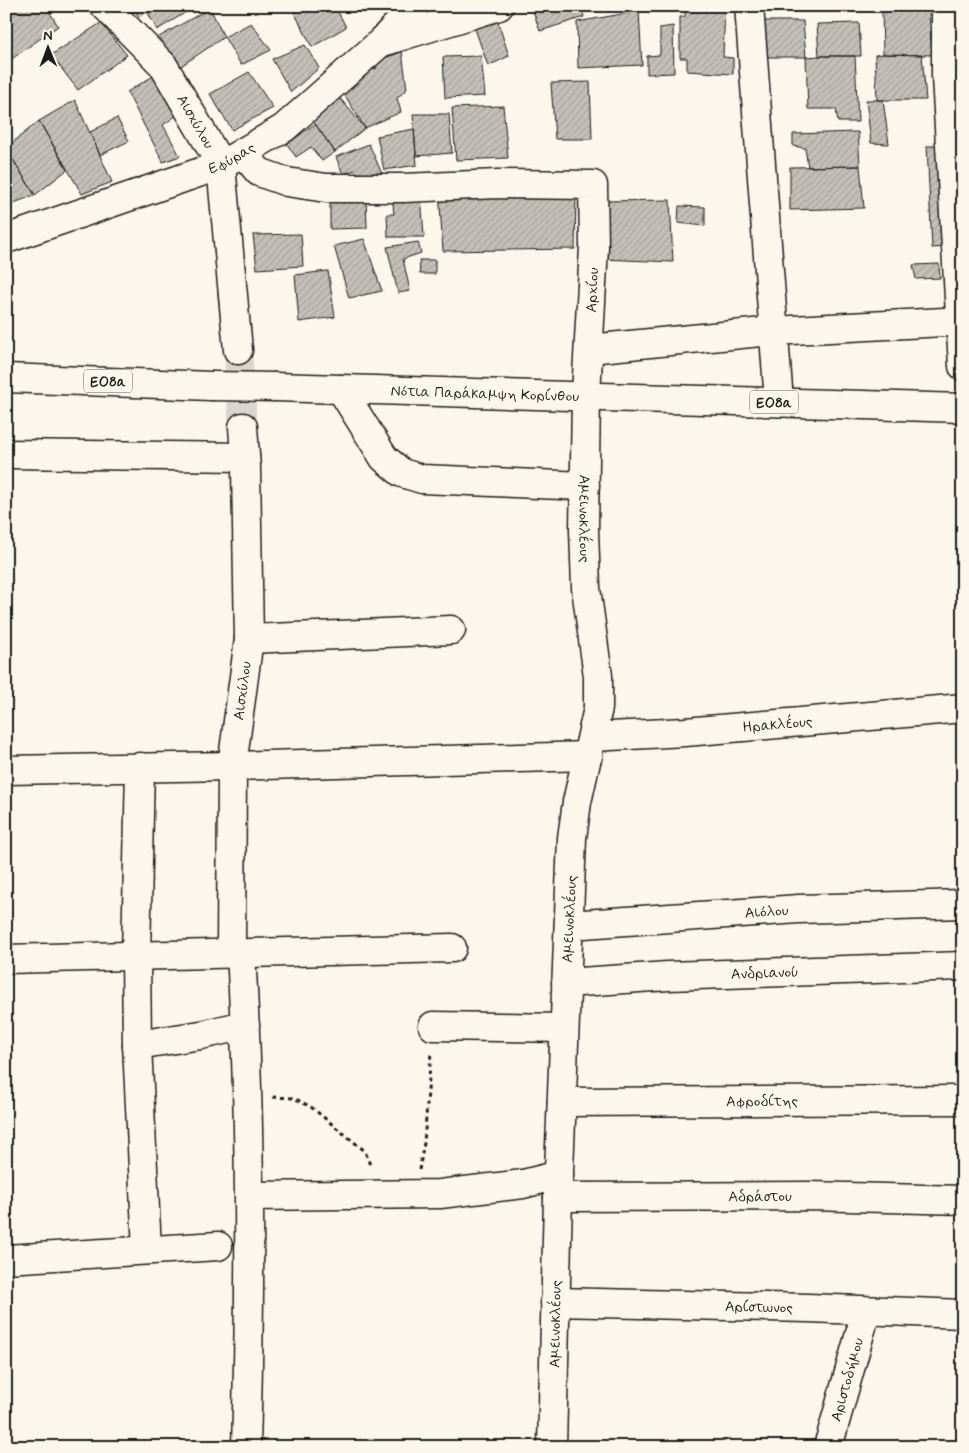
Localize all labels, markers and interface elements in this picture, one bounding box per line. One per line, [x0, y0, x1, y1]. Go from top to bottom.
north arrow [22, 22, 72, 72]
text: N [43, 27, 53, 45]
street label: Αισχύλου [171, 91, 219, 153]
street label: Εφύρας [206, 138, 260, 180]
street label: Αρχίου [582, 267, 604, 313]
road number: ΕΟ8α [84, 370, 132, 392]
street label: Νότια Παράκαμψη Κορίνθου [390, 382, 580, 407]
road number: ΕΟ8α [750, 391, 798, 414]
street label: Αμεινοκλέους [573, 475, 594, 563]
street label: Αισχύλου [229, 660, 257, 722]
street label: Ηρακλέους [742, 712, 814, 738]
street label: Αμεινοκλέους [558, 874, 582, 963]
street label: Αιόλου [744, 901, 789, 924]
street label: Ανδριανού [730, 963, 799, 985]
street label: Αφροδίτης [726, 1092, 799, 1112]
street label: Αδράστου [728, 1187, 792, 1207]
street label: Αμεινοκλέους [545, 1280, 567, 1368]
street label: Αρίστωνος [725, 1297, 794, 1319]
street label: Αριστοδήμου [827, 1336, 869, 1424]

